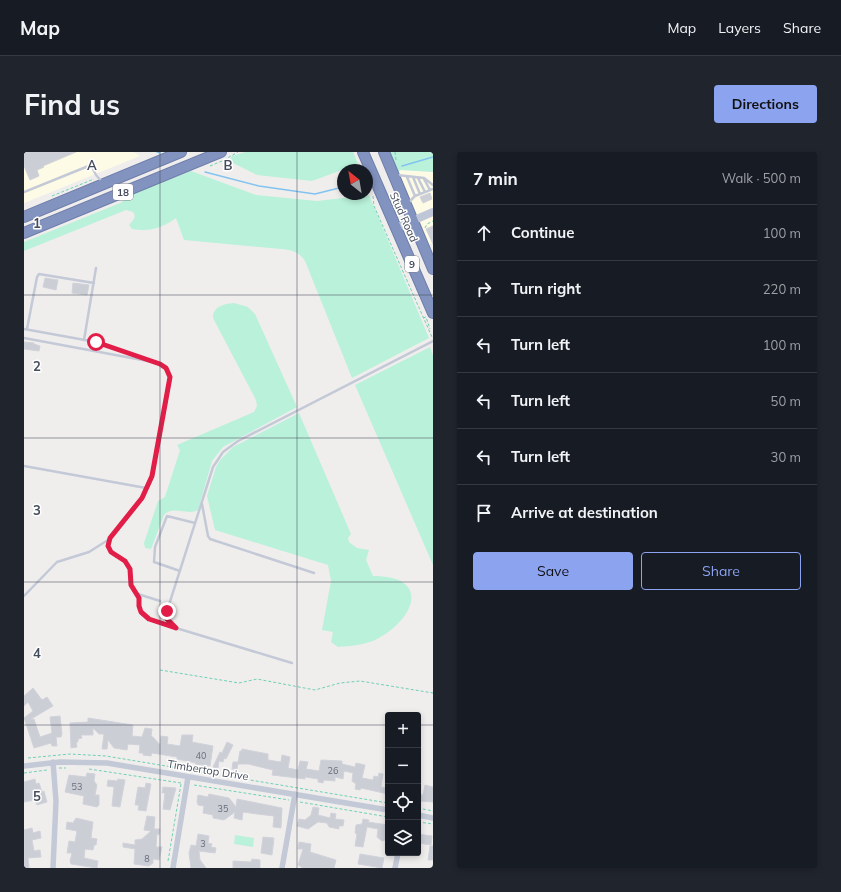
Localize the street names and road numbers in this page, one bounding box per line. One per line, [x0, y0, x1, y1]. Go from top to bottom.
road number: 18 [113, 184, 133, 200]
street label: Stud Road [387, 190, 421, 244]
road number: 9 [405, 256, 419, 272]
street label: Timbertop Drive [166, 757, 250, 783]

